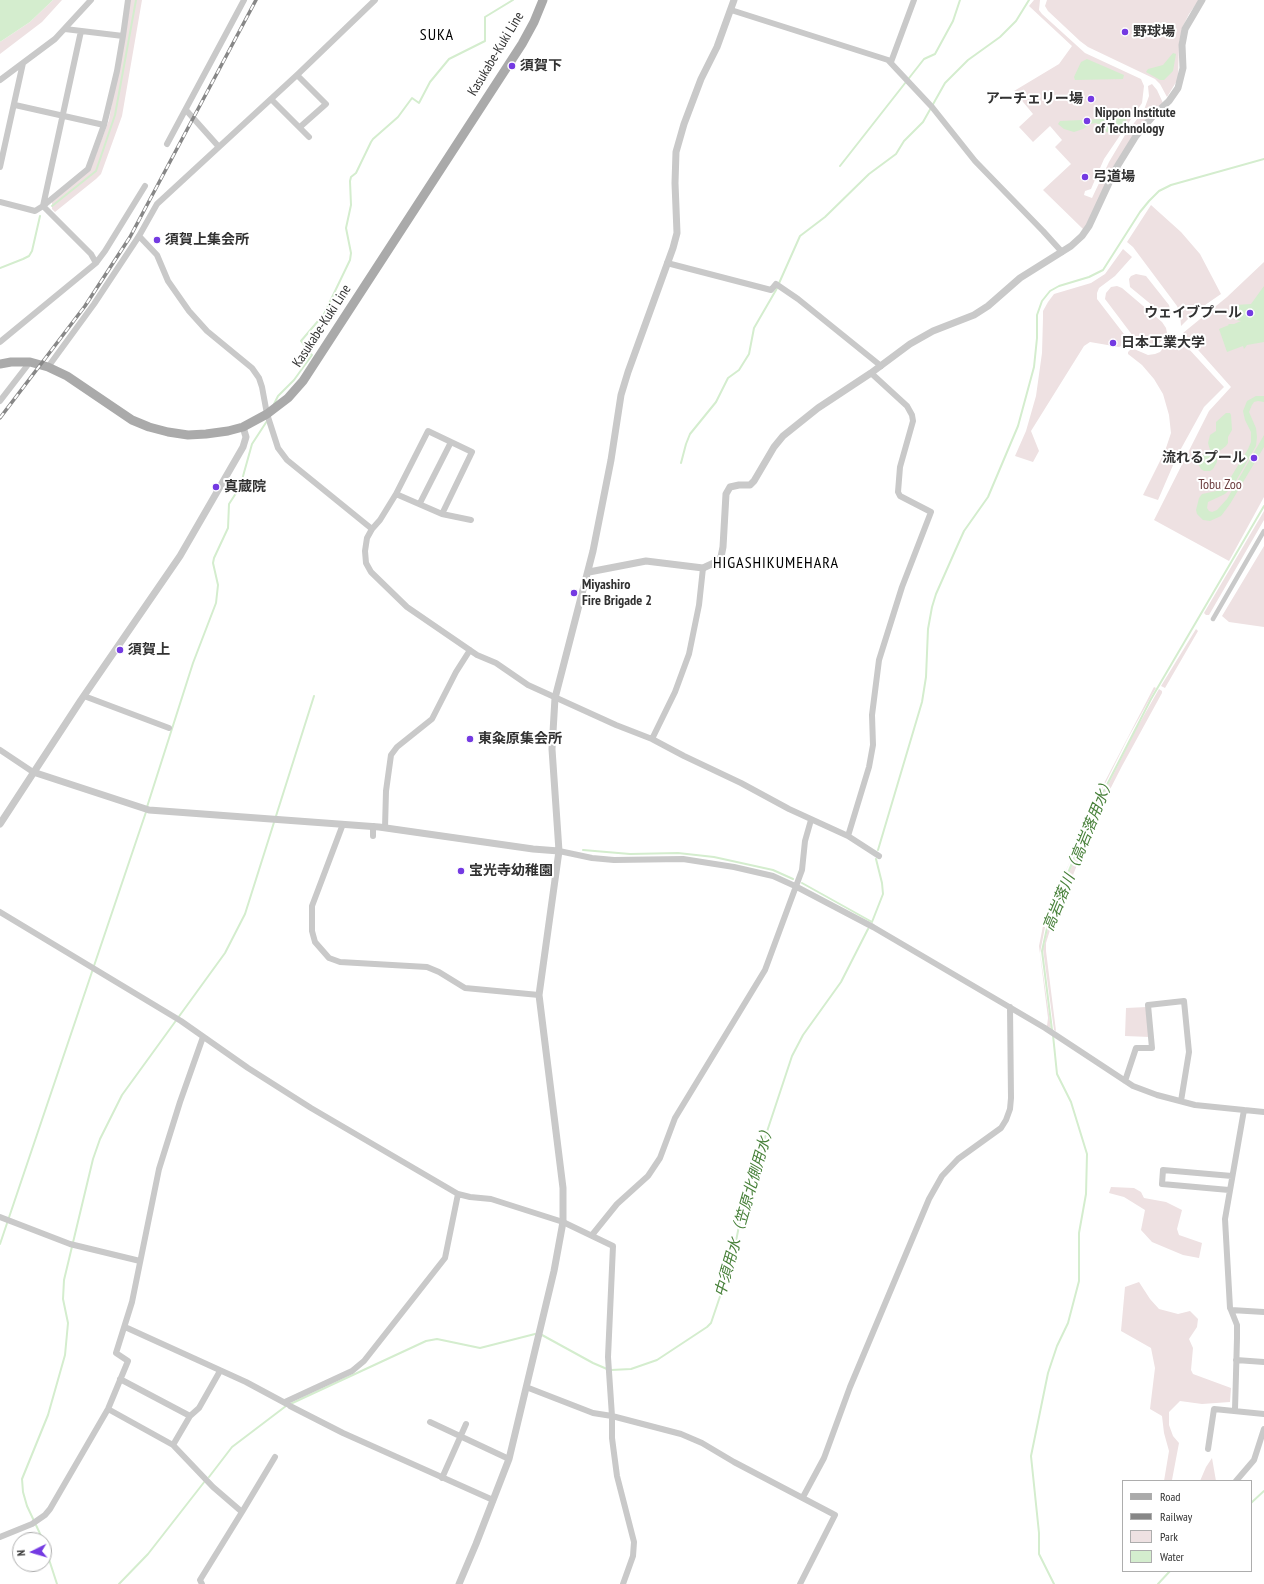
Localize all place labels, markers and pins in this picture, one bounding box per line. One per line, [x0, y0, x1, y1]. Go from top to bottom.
place label: 野球場 [1133, 24, 1175, 40]
marker: 野球場 [1120, 27, 1130, 37]
place label: 須賀下 [520, 58, 562, 74]
marker: 須賀下 [507, 61, 517, 71]
place label: アーチェリー場 [986, 91, 1083, 107]
marker: アーチェリー場 [1086, 94, 1096, 104]
place label: Nippon Institute of Technology [1095, 105, 1176, 138]
marker: Nippon Institute of Technology [1082, 116, 1092, 126]
place label: 弓道場 [1093, 169, 1135, 185]
marker: 弓道場 [1080, 172, 1090, 182]
place label: 須賀上集会所 [165, 232, 249, 248]
marker: 須賀上集会所 [152, 235, 162, 245]
place label: ウェイブプール [1144, 305, 1242, 321]
marker: ウェイブプール [1245, 308, 1255, 318]
place label: 日本工業大学 [1121, 335, 1205, 351]
marker: 日本工業大学 [1108, 338, 1118, 348]
place label: 流れるプール [1162, 450, 1246, 466]
marker: 流れるプール [1249, 453, 1259, 463]
place label: 真蔵院 [224, 479, 266, 495]
marker: 真蔵院 [211, 482, 221, 492]
place label: Miyashiro Fire Brigade 2 [582, 577, 652, 610]
marker: Miyashiro Fire Brigade 2 [569, 588, 579, 598]
place label: 須賀上 [128, 642, 170, 658]
marker: 須賀上 [115, 645, 125, 655]
place label: 東粂原集会所 [478, 731, 562, 747]
marker: 東粂原集会所 [465, 734, 475, 744]
place label: 宝光寺幼稚園 [469, 863, 553, 879]
marker: 宝光寺幼稚園 [456, 866, 466, 876]

